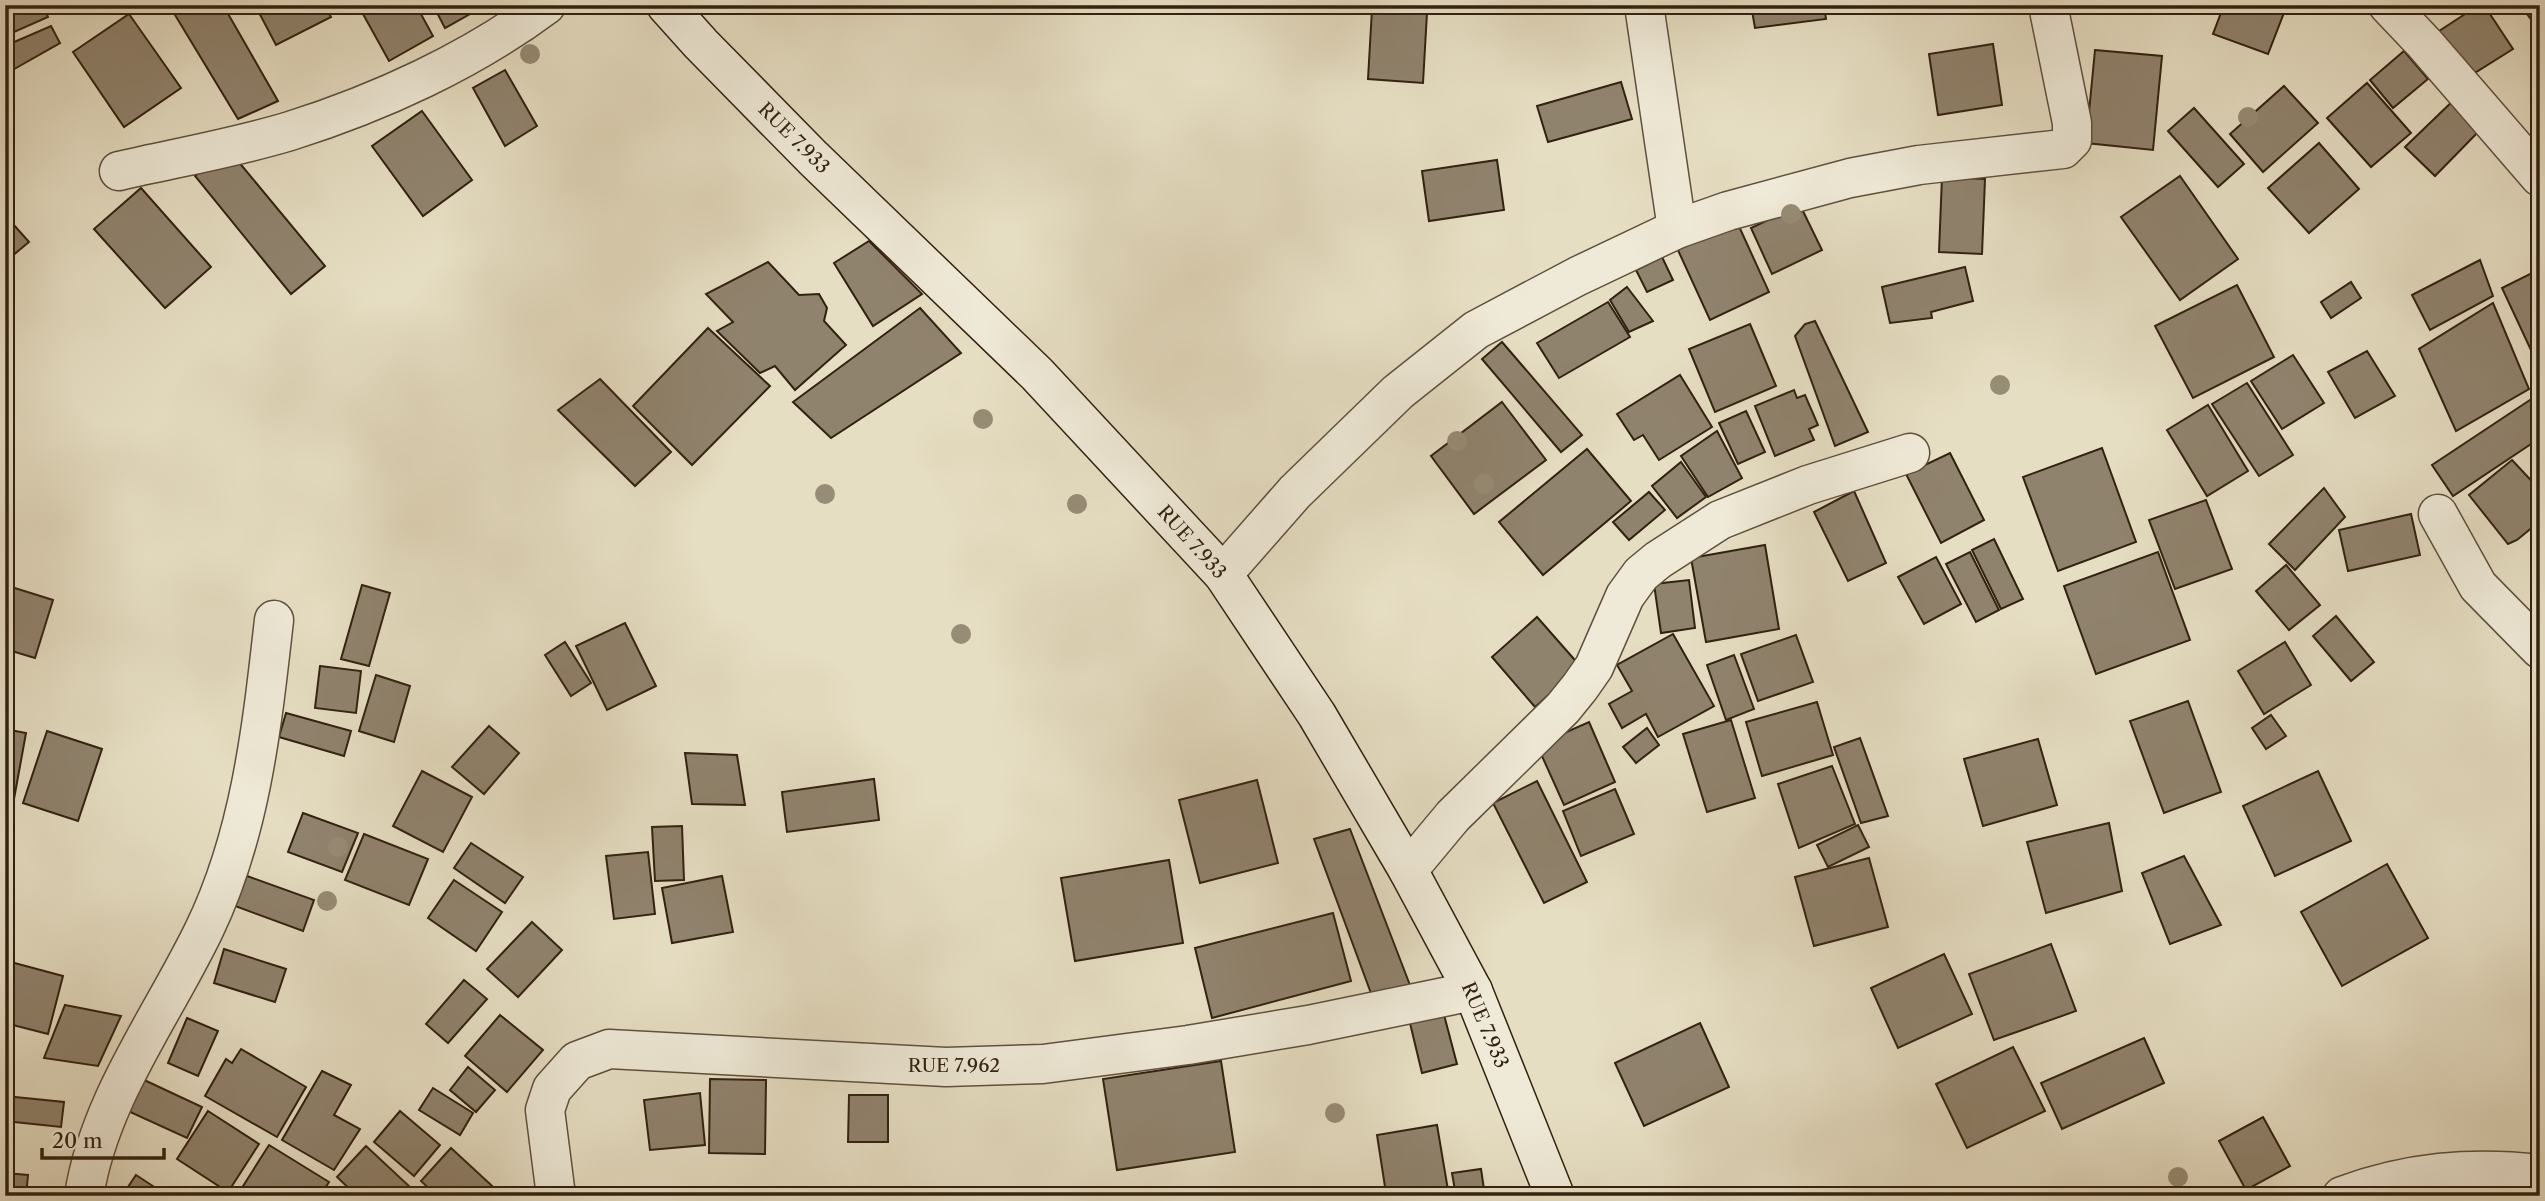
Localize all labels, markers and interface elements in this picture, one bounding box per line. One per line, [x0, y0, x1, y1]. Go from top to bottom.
street label: RUE 7.933 [754, 98, 834, 178]
street label: RUE 7.933 [1153, 500, 1231, 584]
street label: RUE 7.933 [1457, 978, 1513, 1072]
street label: RUE 7.962 [908, 1054, 1000, 1077]
scale bar [42, 1117, 164, 1161]
text: 20 m [52, 1128, 103, 1153]

